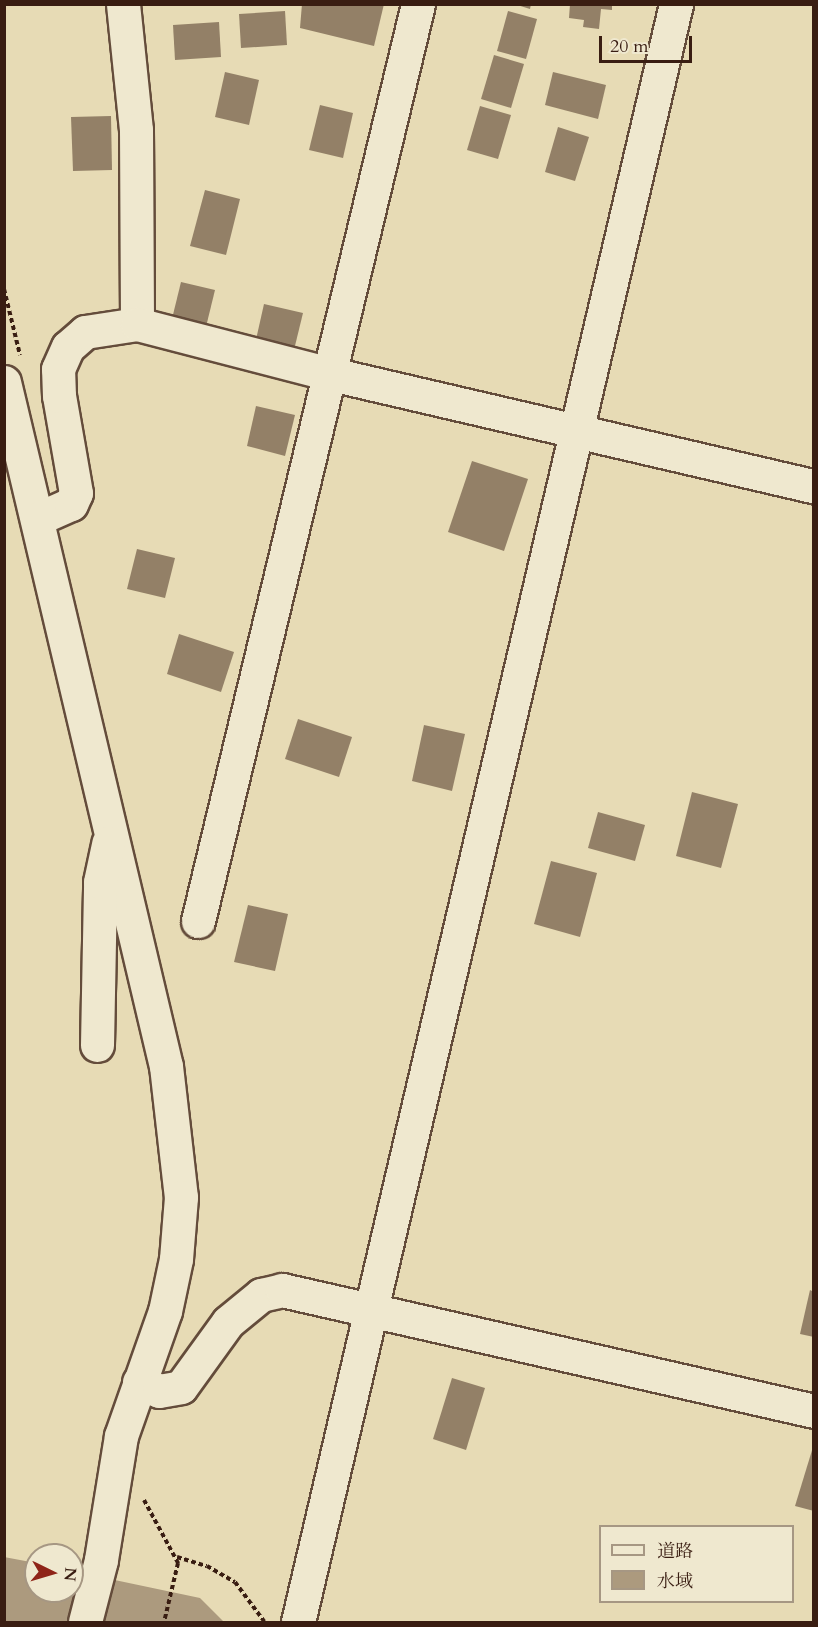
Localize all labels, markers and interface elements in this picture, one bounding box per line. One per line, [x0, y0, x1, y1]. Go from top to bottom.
scale bar [602, 24, 695, 62]
text: 20 m [610, 34, 649, 59]
legend [599, 1525, 794, 1603]
text: 道路 [657, 1539, 693, 1564]
north arrow [24, 1543, 84, 1603]
text: N [58, 1567, 82, 1582]
text: 水域 [657, 1569, 693, 1594]

